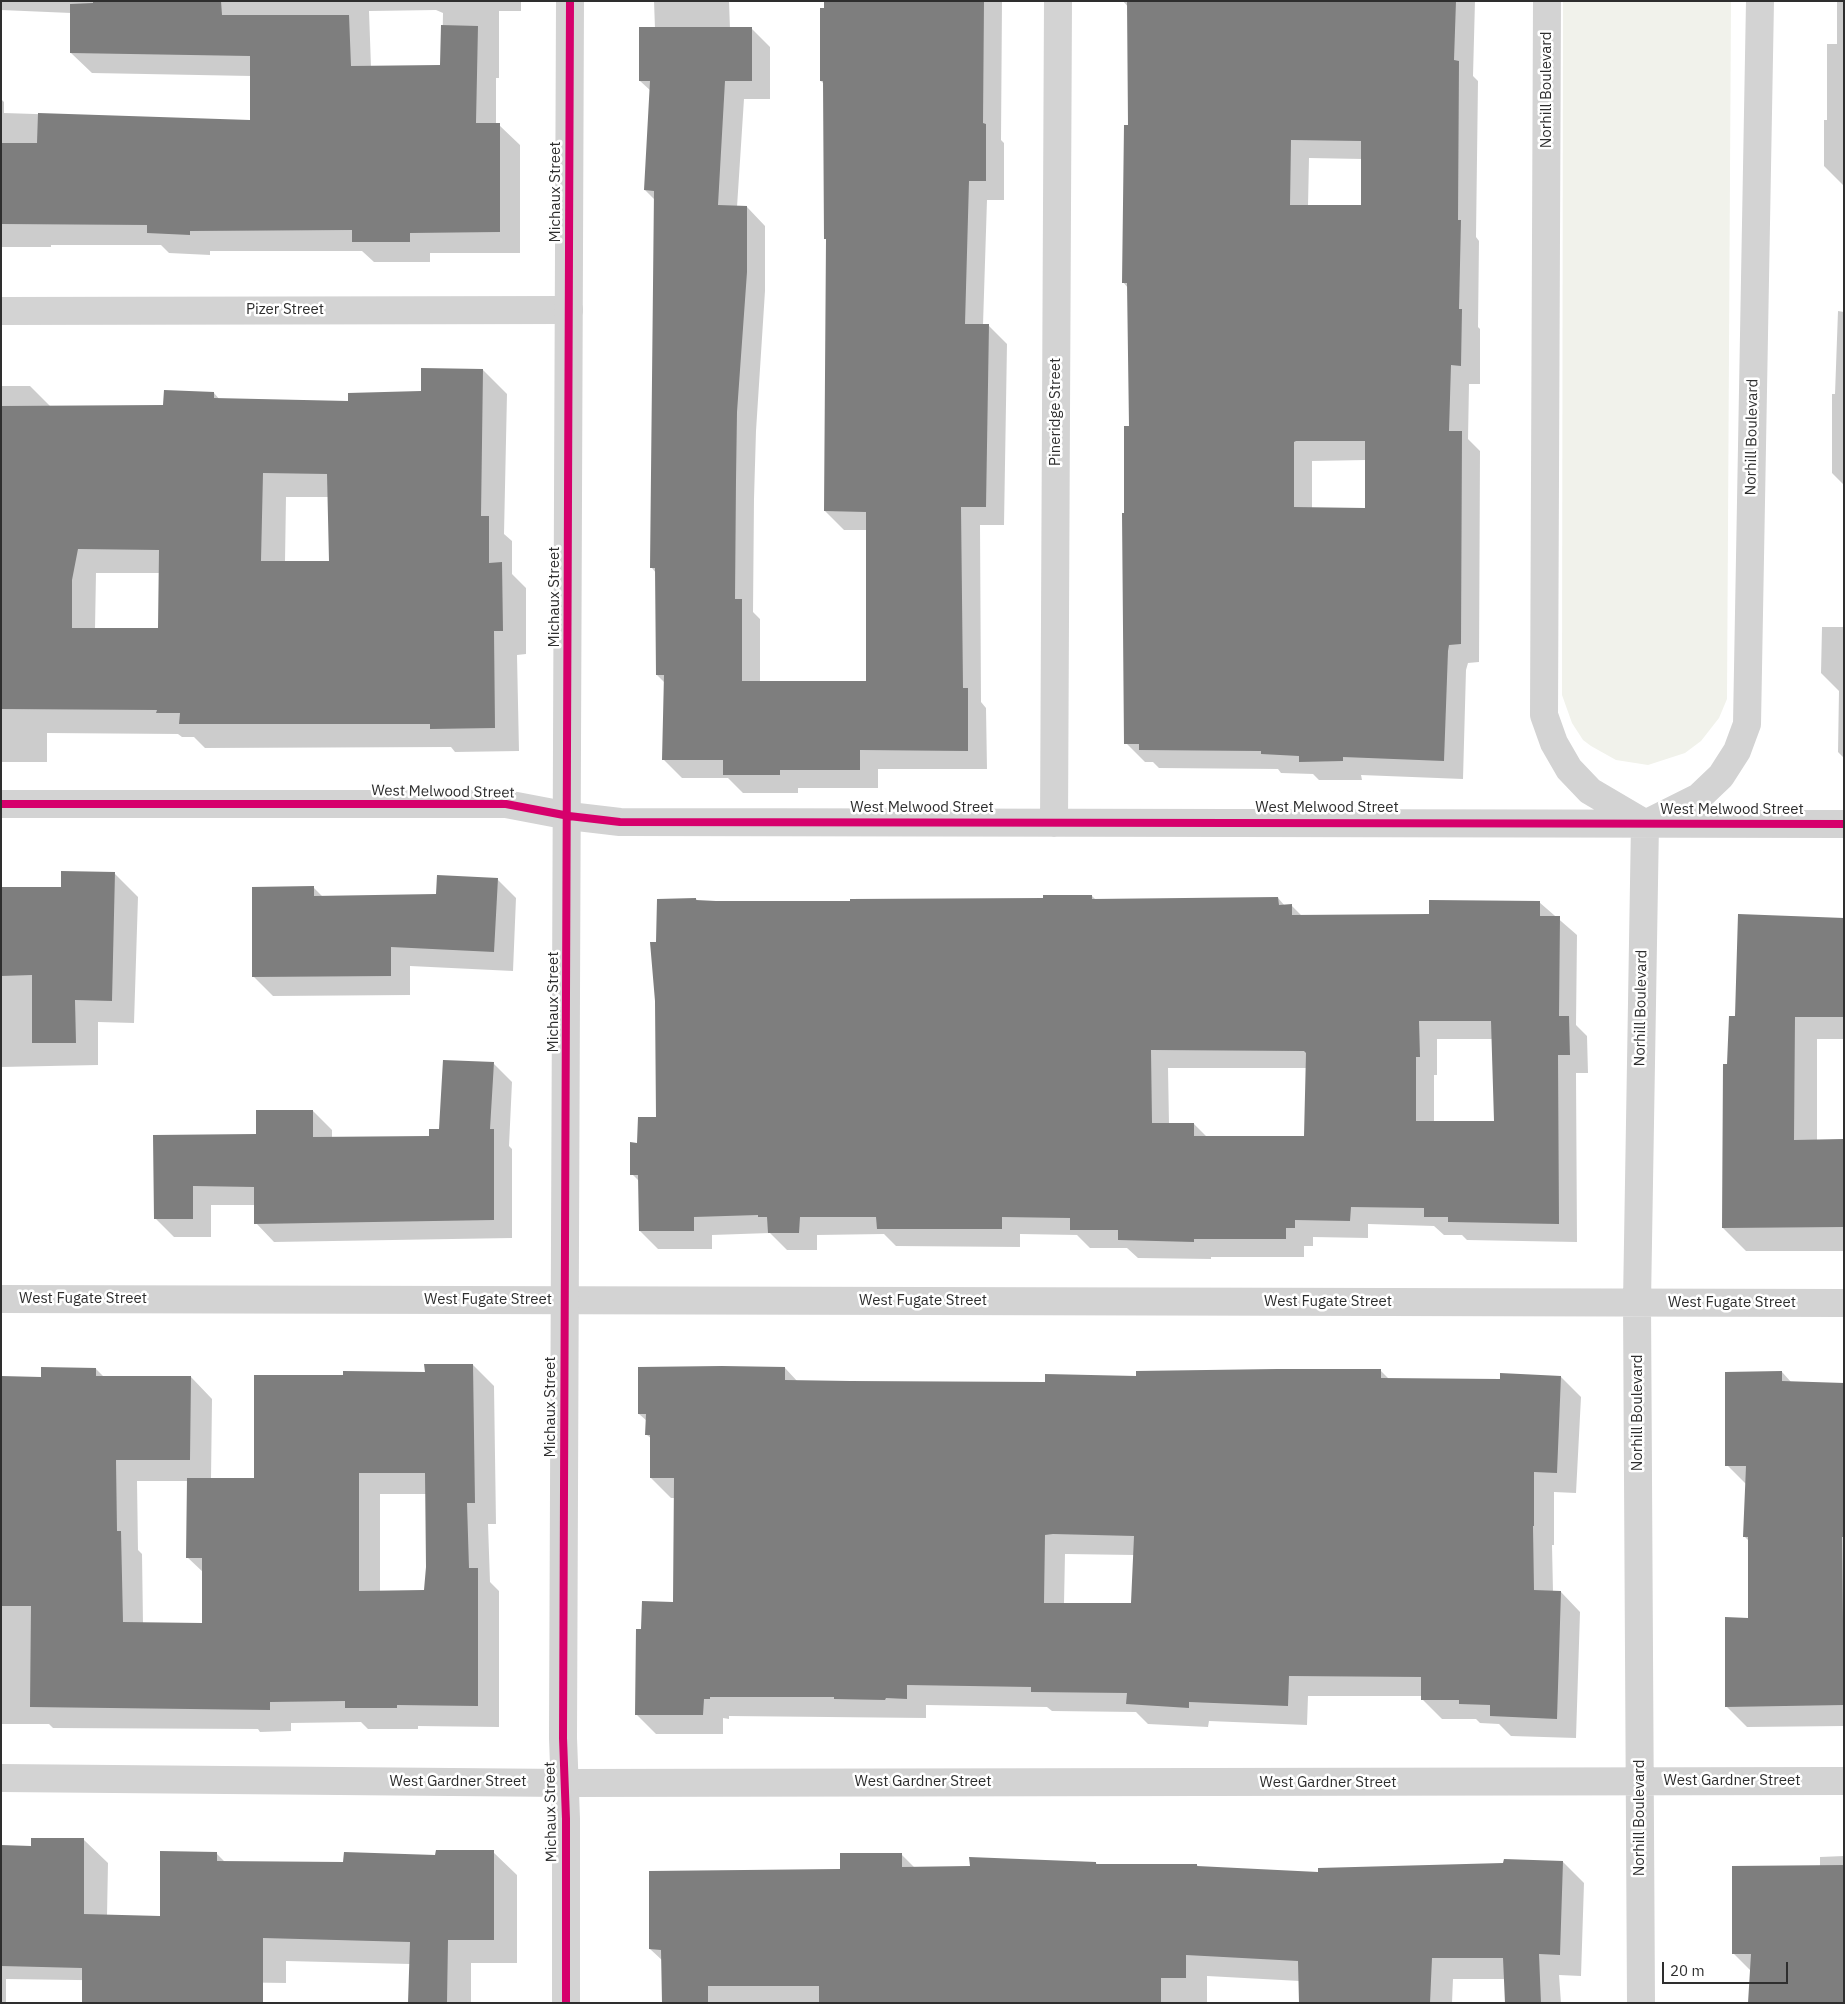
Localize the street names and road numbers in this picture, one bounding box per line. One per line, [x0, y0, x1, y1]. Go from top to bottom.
street label: Norhill Boulevard [1538, 32, 1556, 148]
street label: Michaux Street [547, 142, 565, 242]
street label: Pizer Street [246, 301, 324, 319]
street label: Pineridge Street [1047, 358, 1065, 466]
street label: Norhill Boulevard [1742, 379, 1762, 495]
street label: Michaux Street [546, 547, 564, 647]
street label: West Melwood Street [371, 782, 515, 802]
street label: West Melwood Street [850, 799, 994, 817]
street label: West Melwood Street [1255, 799, 1399, 817]
street label: West Melwood Street [1660, 801, 1804, 819]
street label: Norhill Boulevard [1631, 950, 1651, 1066]
street label: Michaux Street [545, 952, 563, 1052]
street label: West Fugate Street [19, 1290, 147, 1308]
street label: West Fugate Street [424, 1291, 552, 1309]
street label: West Fugate Street [859, 1292, 987, 1310]
street label: West Fugate Street [1264, 1293, 1392, 1311]
street label: West Fugate Street [1668, 1294, 1796, 1312]
street label: Norhill Boulevard [1629, 1355, 1647, 1471]
street label: Michaux Street [542, 1357, 560, 1457]
street label: Norhill Boulevard [1631, 1760, 1649, 1876]
street label: Michaux Street [541, 1761, 561, 1863]
street label: West Gardner Street [1664, 1772, 1800, 1790]
street label: West Gardner Street [390, 1773, 526, 1791]
street label: West Gardner Street [855, 1773, 991, 1791]
street label: West Gardner Street [1260, 1774, 1396, 1792]

